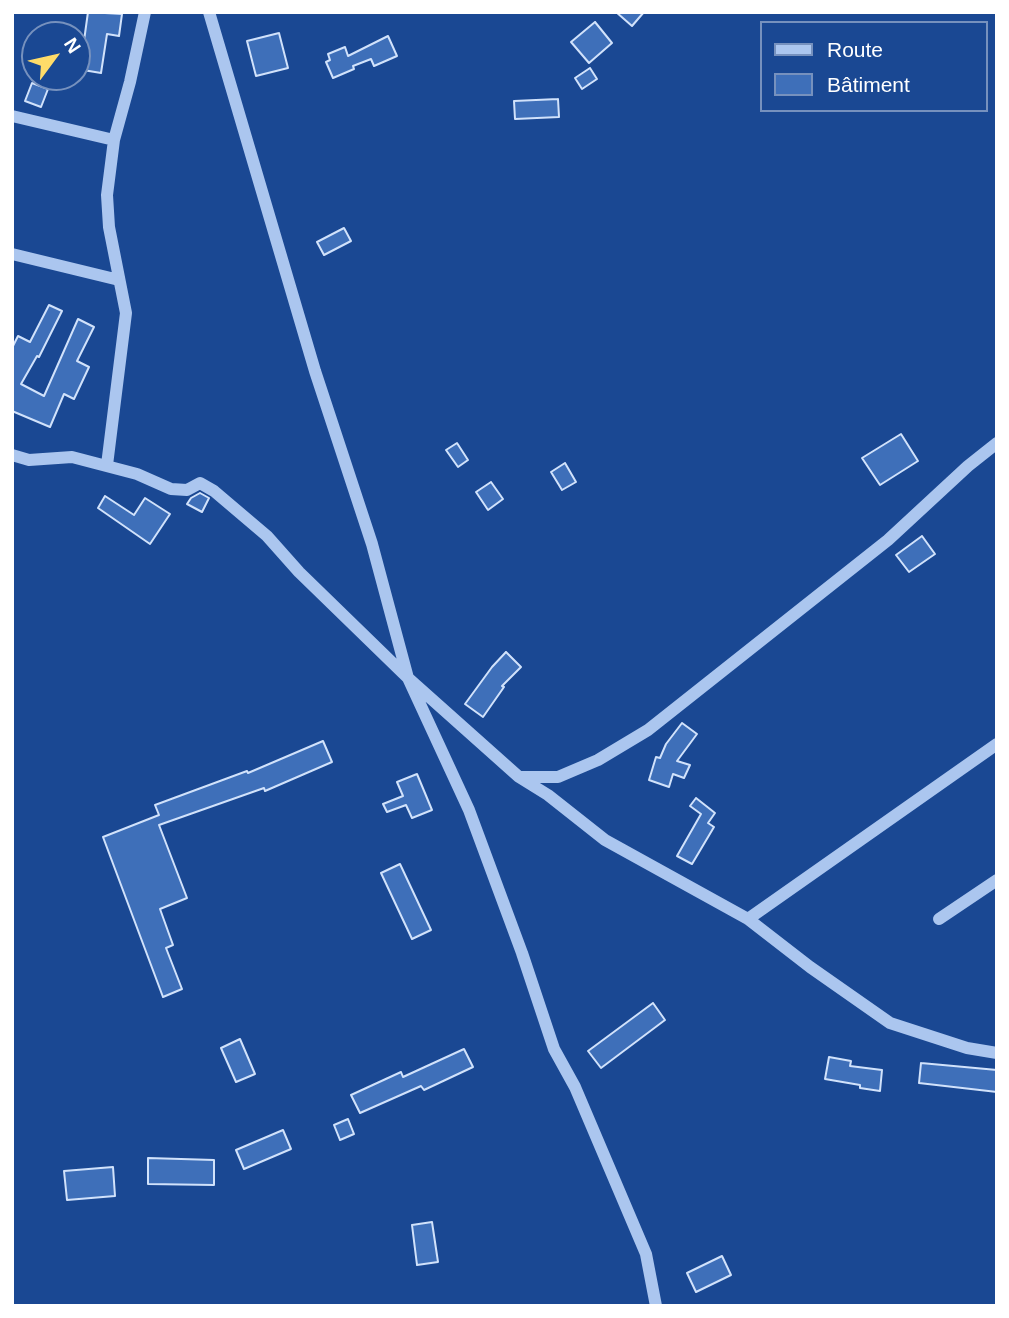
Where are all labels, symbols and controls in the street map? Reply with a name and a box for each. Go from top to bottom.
north arrow [21,21,91,91]
legend [760,21,988,112]
text: N [60,34,85,57]
text: Route [827,38,883,61]
text: Bâtiment [827,73,910,96]

